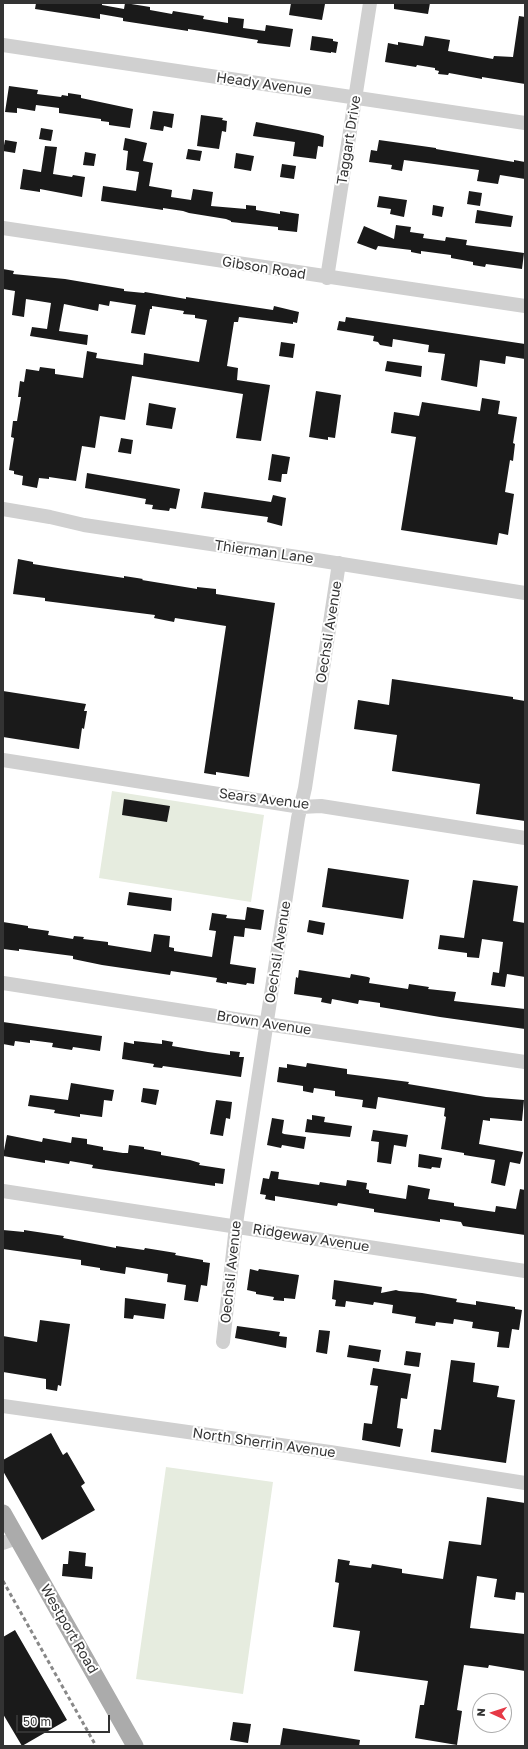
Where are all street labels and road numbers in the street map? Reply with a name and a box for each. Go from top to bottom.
street label: Heady Avenue [215,69,313,99]
street label: Taggart Drive [334,94,364,186]
street label: Gibson Road [221,253,307,283]
street label: Thierman Lane [213,537,315,567]
street label: Oechsli Avenue [313,580,345,684]
street label: Sears Avenue [218,785,310,813]
street label: Oechsli Avenue [262,900,294,1004]
street label: Brown Avenue [215,1007,313,1039]
street label: Oechsli Avenue [217,1220,245,1324]
street label: Ridgeway Avenue [251,1220,371,1256]
street label: North Sherrin Avenue [191,1425,337,1461]
street label: Westport Road [37,1581,101,1677]

